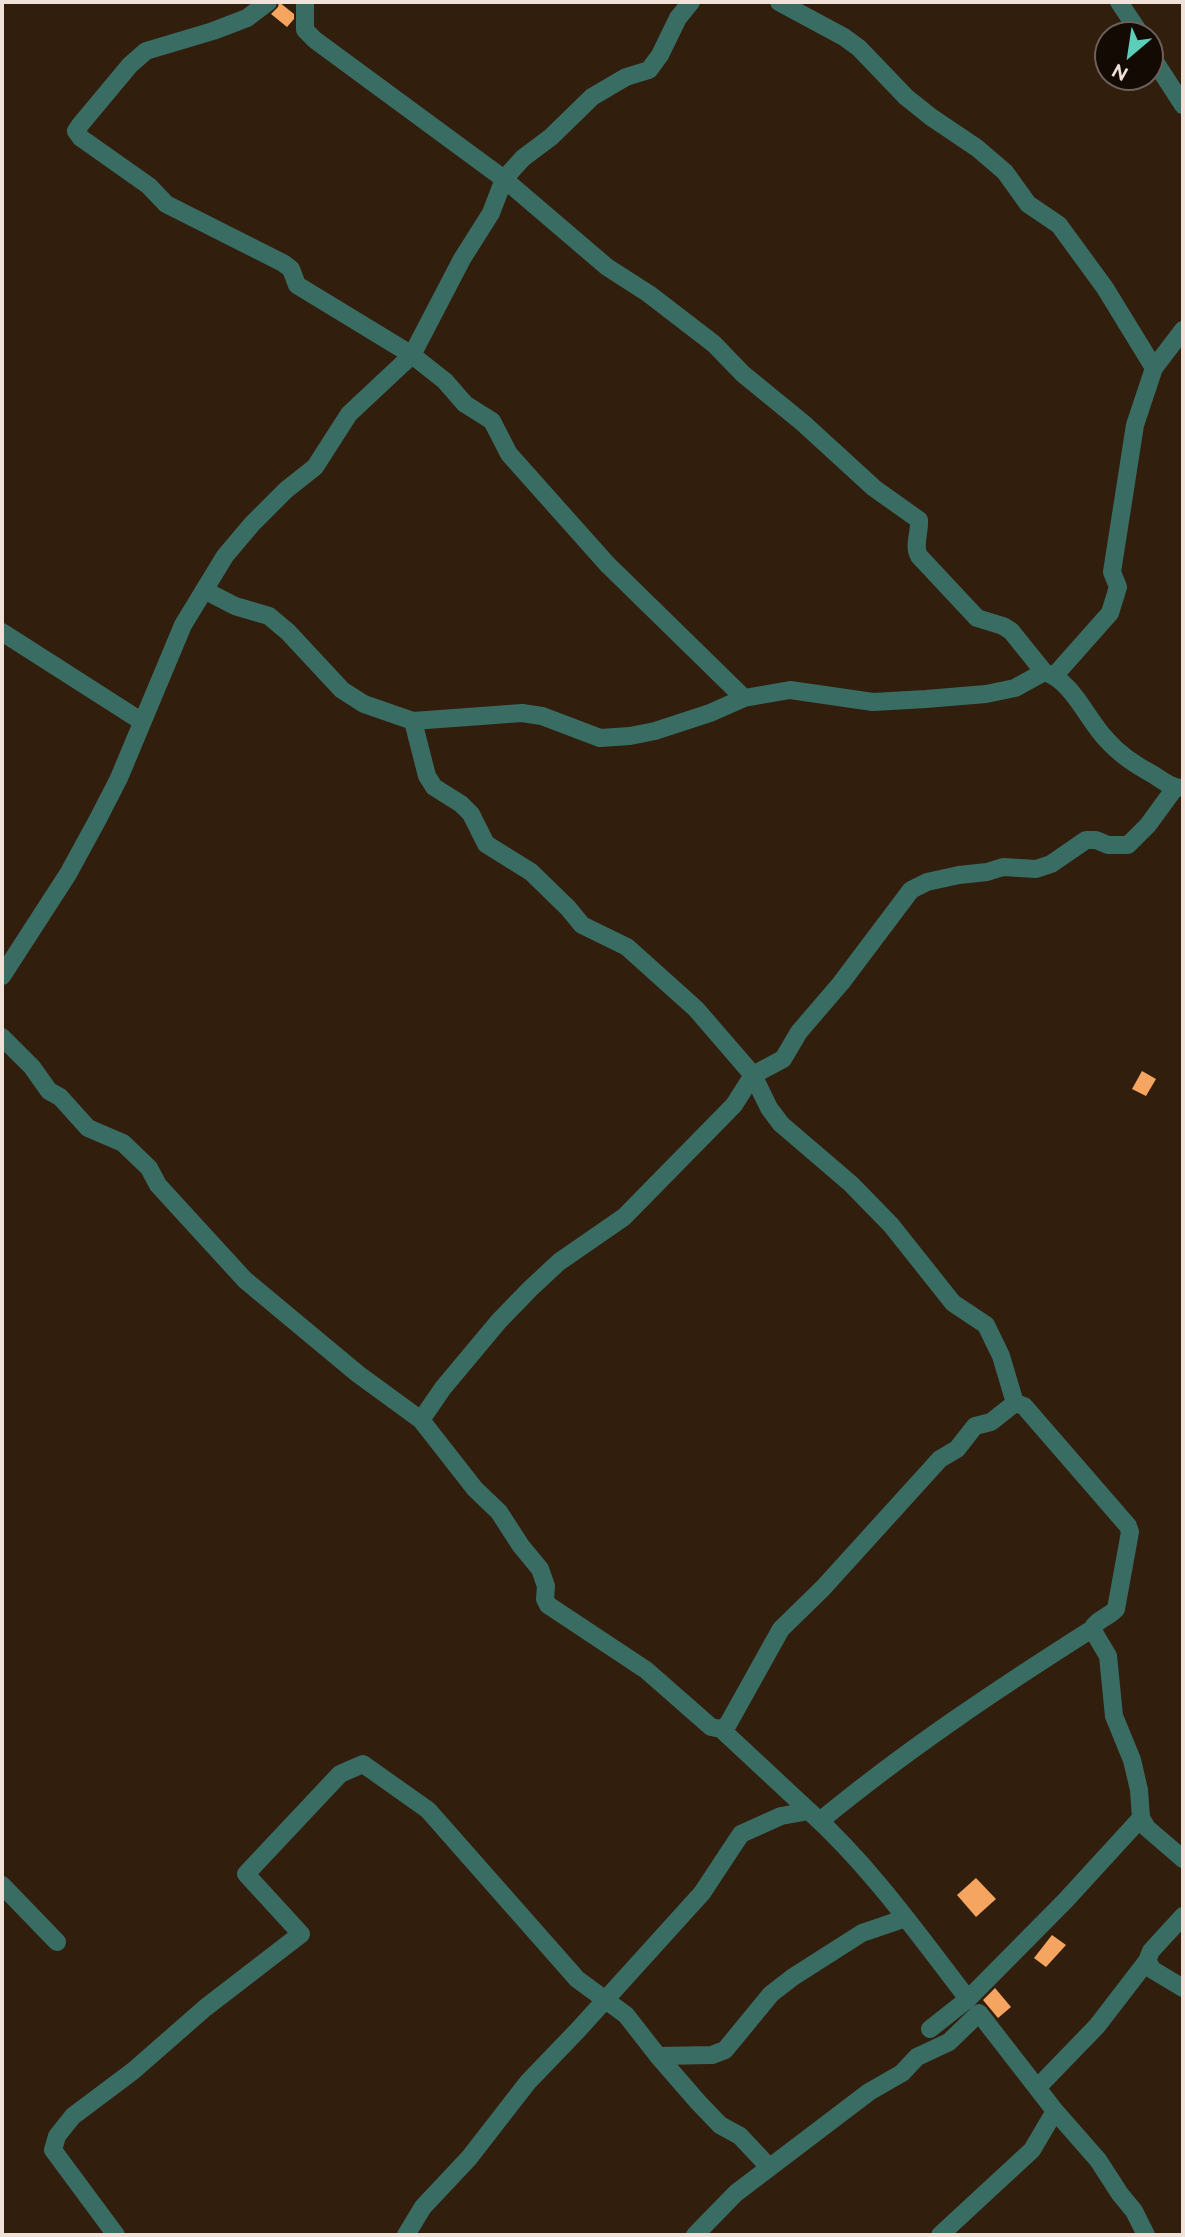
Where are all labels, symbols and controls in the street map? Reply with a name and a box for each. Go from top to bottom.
north arrow [1094,21,1164,91]
text: N [1108,59,1131,86]

